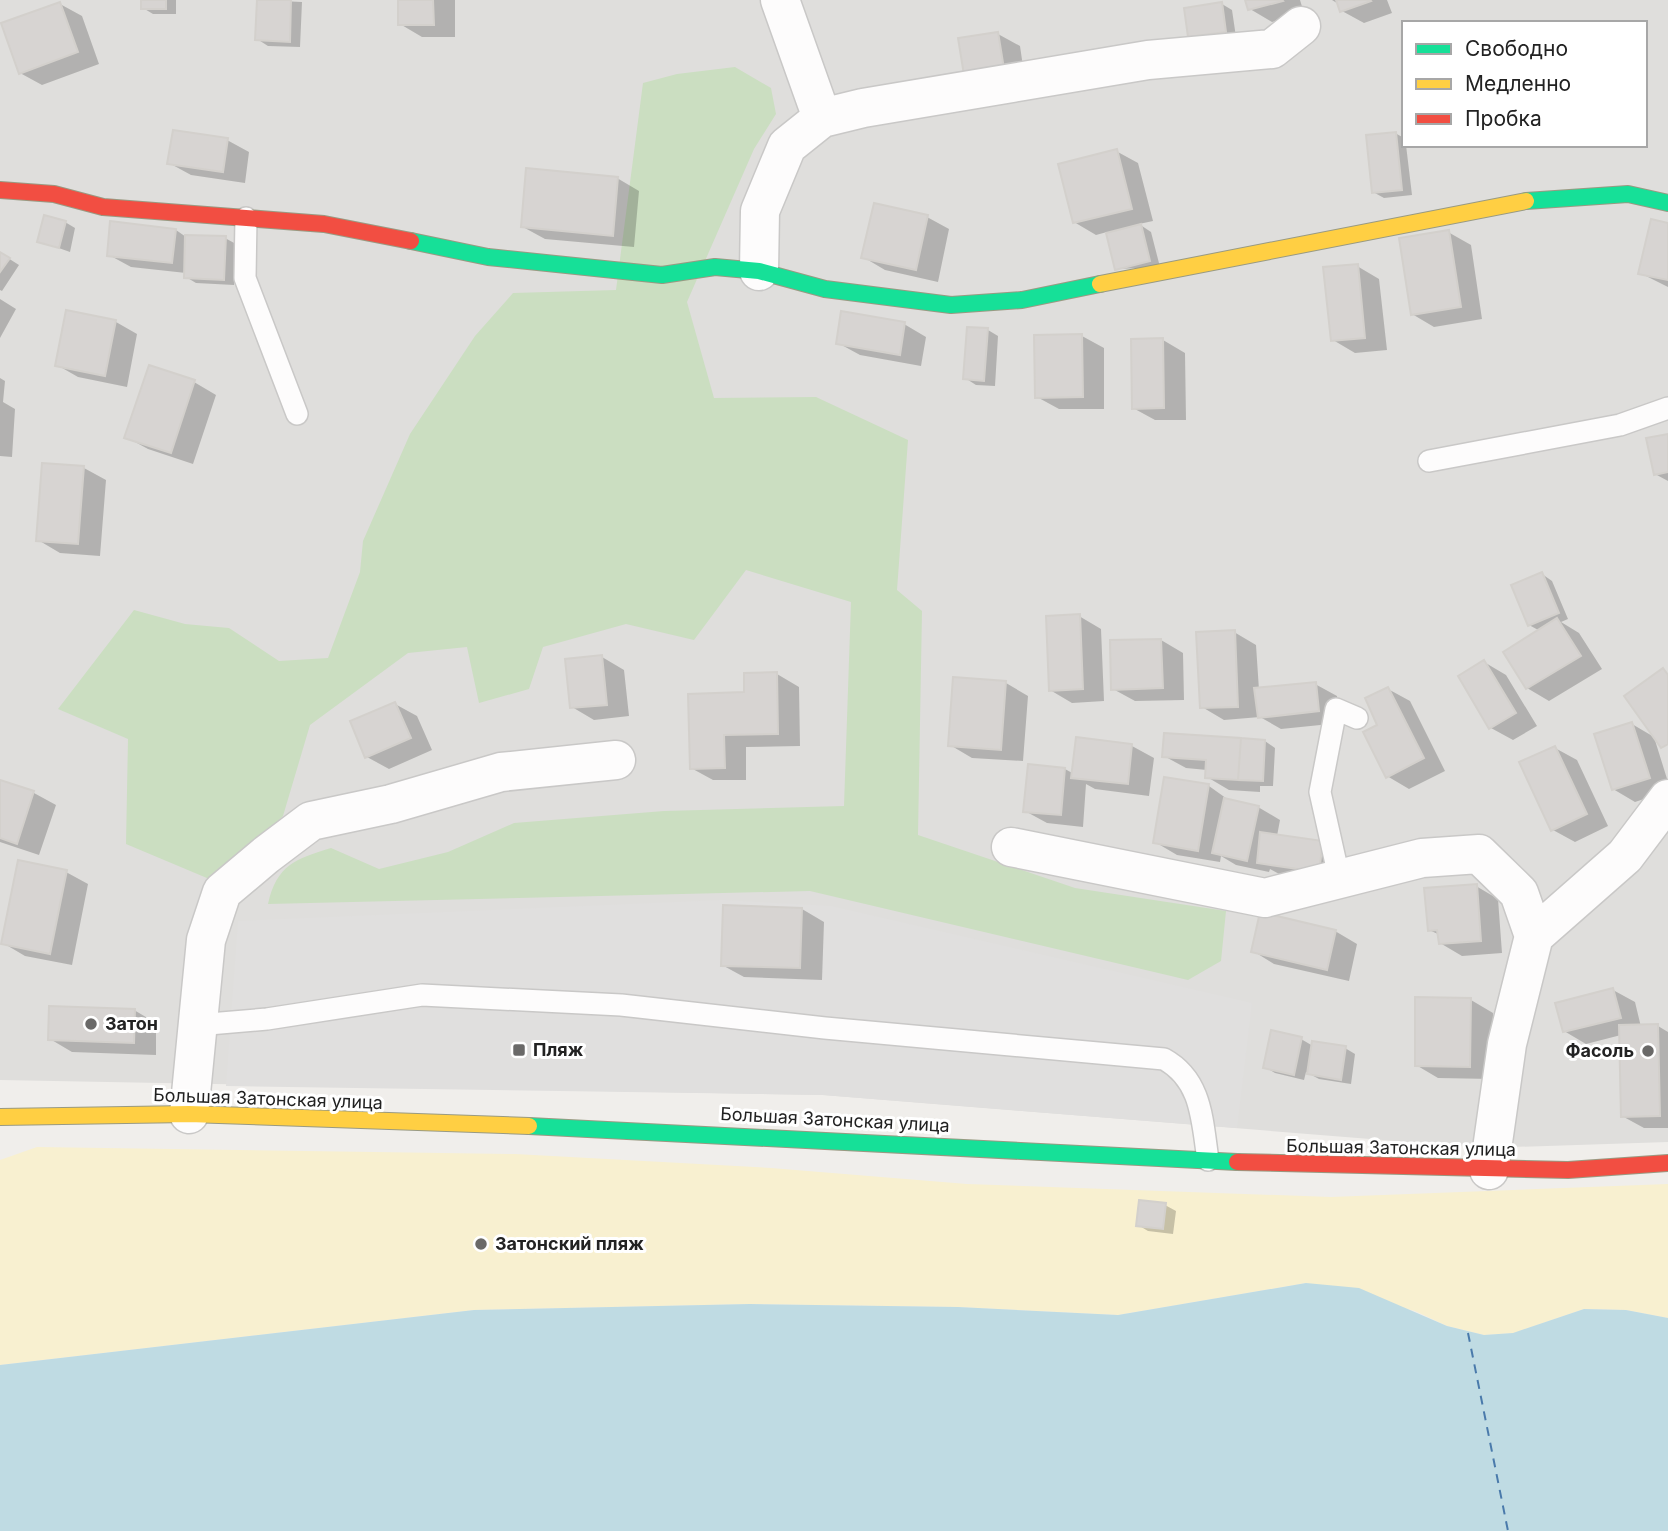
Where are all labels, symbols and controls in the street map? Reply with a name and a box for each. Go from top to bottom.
legend [1402,21,1647,147]
text: Свободно [1465,36,1568,61]
text: Медленно [1465,71,1571,96]
text: Пробка [1465,106,1542,131]
place label: Затон [105,1013,158,1034]
marker: Затон [83,1016,99,1032]
place label: Пляж [533,1039,584,1060]
place label: Фасоль [1565,1040,1634,1061]
marker: Пляж [511,1042,527,1058]
marker: Фасоль [1640,1043,1656,1059]
street label: Большая Затонская улица [153,1084,383,1113]
street label: Большая Затонская улица [720,1103,950,1136]
street label: Большая Затонская улица [1286,1135,1516,1160]
place label: Затонский пляж [495,1233,644,1254]
marker: Затонский пляж [473,1236,489,1252]

